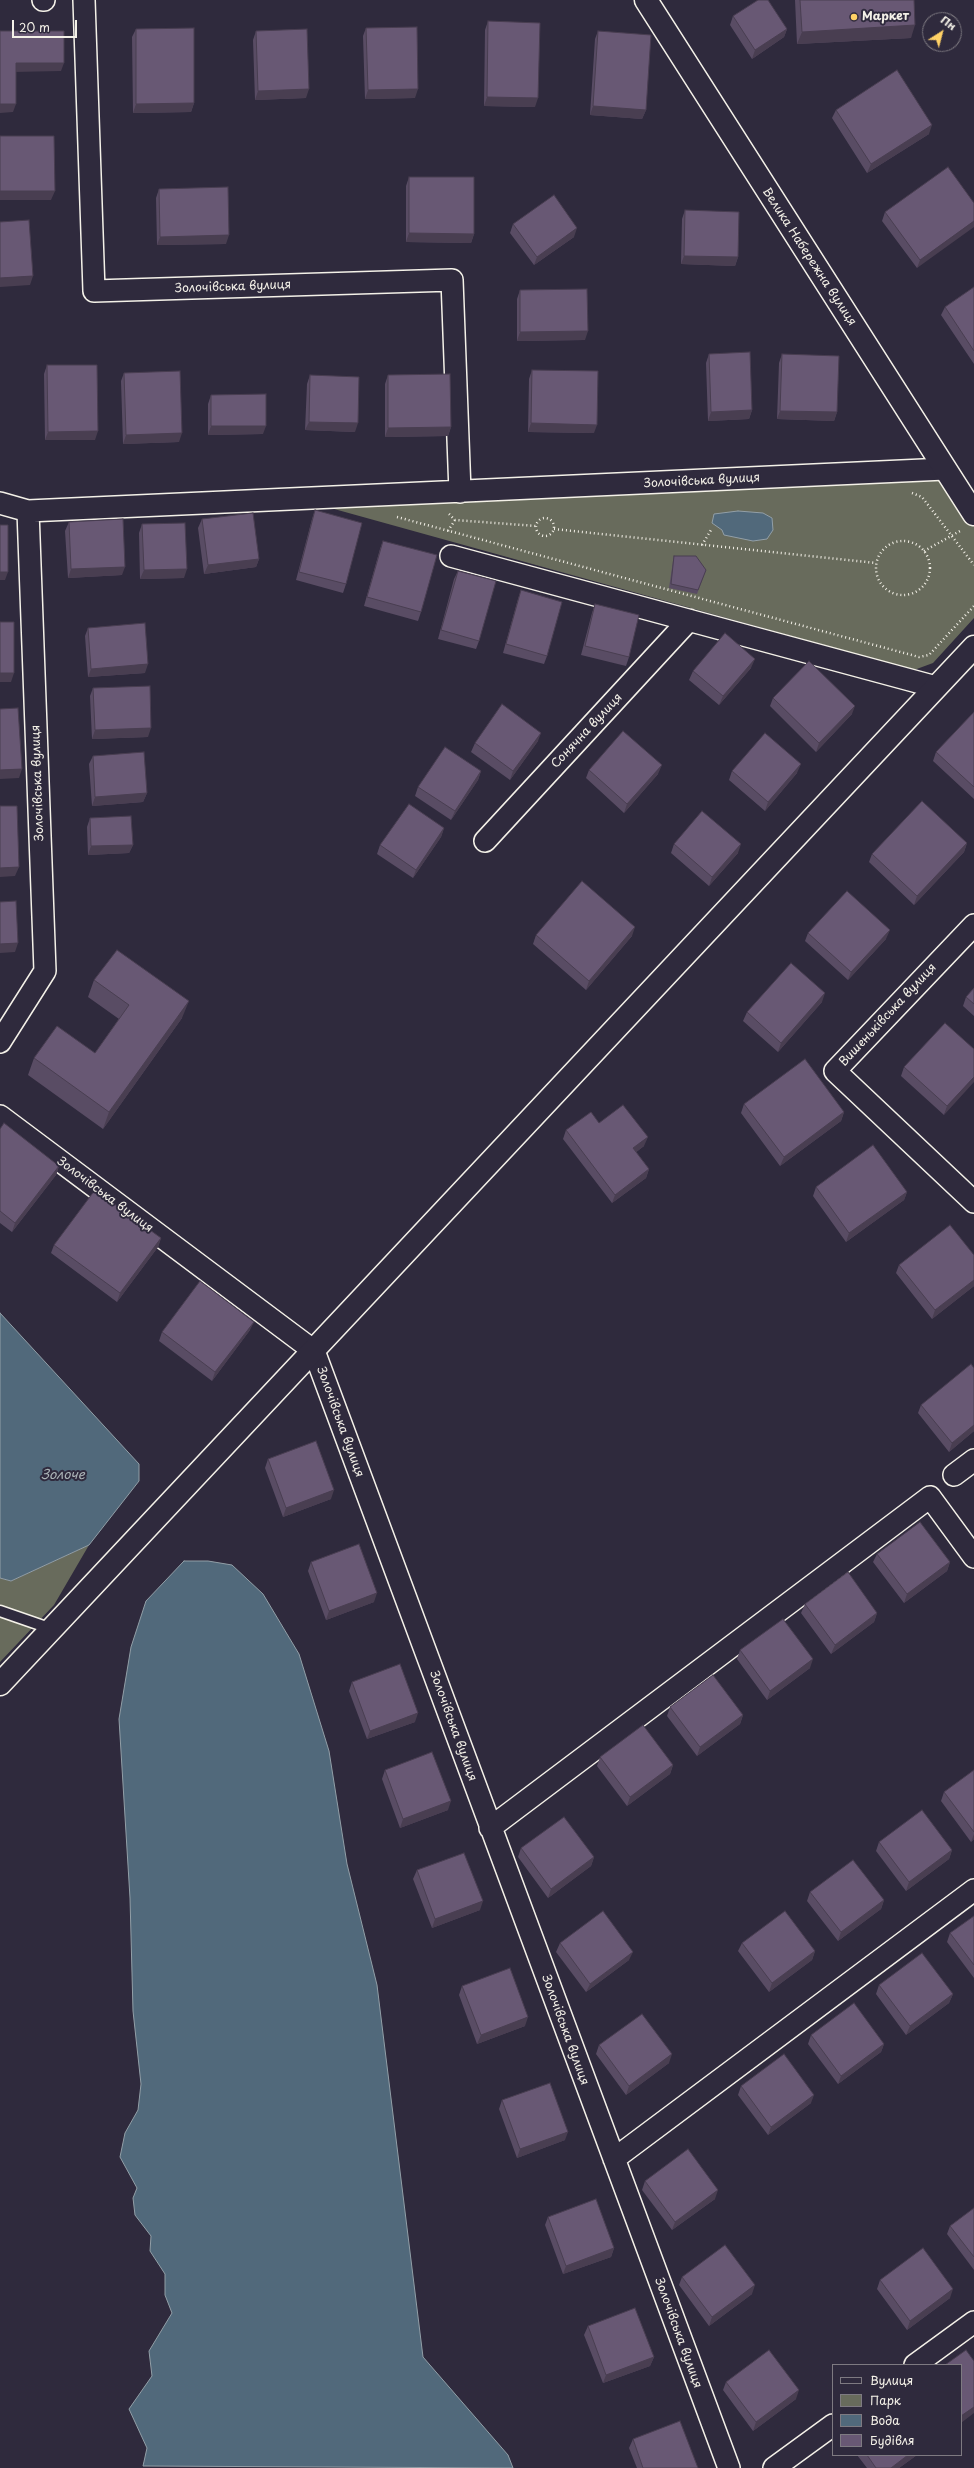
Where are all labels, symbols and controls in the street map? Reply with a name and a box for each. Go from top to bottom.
place label: Маркет [862,10,909,24]
text: Пн [937,11,960,34]
scale bar [14,12,79,38]
marker: Маркет [849,12,859,22]
north arrow [922,12,962,52]
text: 20 m [19,18,50,36]
street label: Велика Набережна вулиця [759,185,859,329]
street label: Золочівська вулиця [175,278,291,296]
street label: Золочівська вулиця [644,471,760,491]
street label: Сонячна вулиця [549,691,625,771]
street label: Золочівська вулиця [29,725,47,841]
street label: Вишеньківська вулиця [837,961,939,1069]
street label: Золочівська вулиця [54,1154,156,1236]
street label: Золочівська вулиця [313,1365,367,1479]
water label: Золоче [41,1467,85,1483]
street label: Золочівська вулиця [426,1669,480,1783]
street label: Золочівська вулиця [538,1973,592,2087]
street label: Золочівська вулиця [651,2276,705,2390]
legend [832,2364,962,2456]
text: Вулиця [870,2371,913,2389]
text: Парк [870,2391,901,2409]
text: Вода [870,2411,900,2429]
text: Будівля [870,2431,915,2449]

